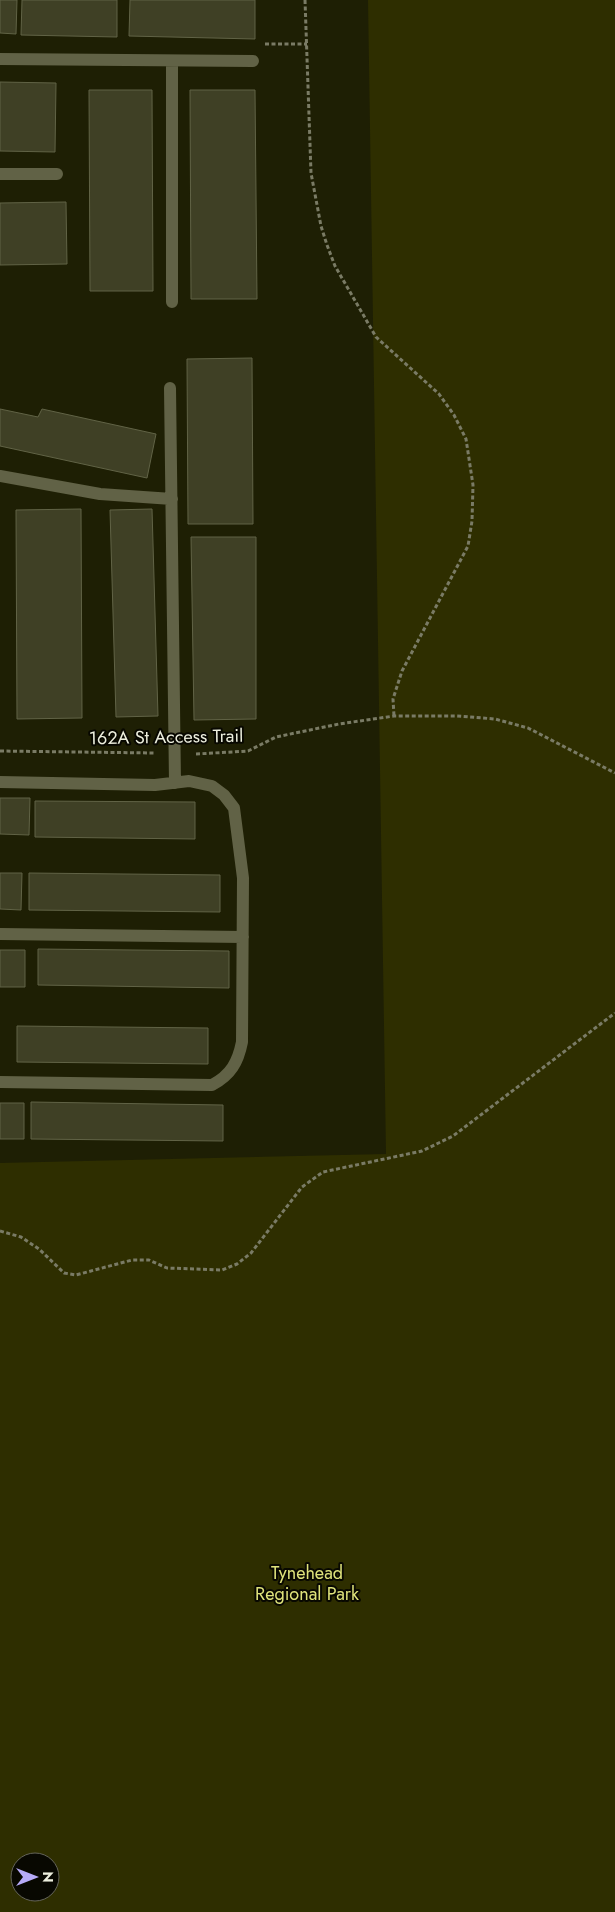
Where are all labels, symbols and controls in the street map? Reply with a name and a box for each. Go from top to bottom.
street label: 162A St Access Trail [89,723,243,751]
park label: Tynehead Regional Park [255,1560,359,1607]
north arrow [10,1852,60,1902]
text: N [38,1871,58,1883]

